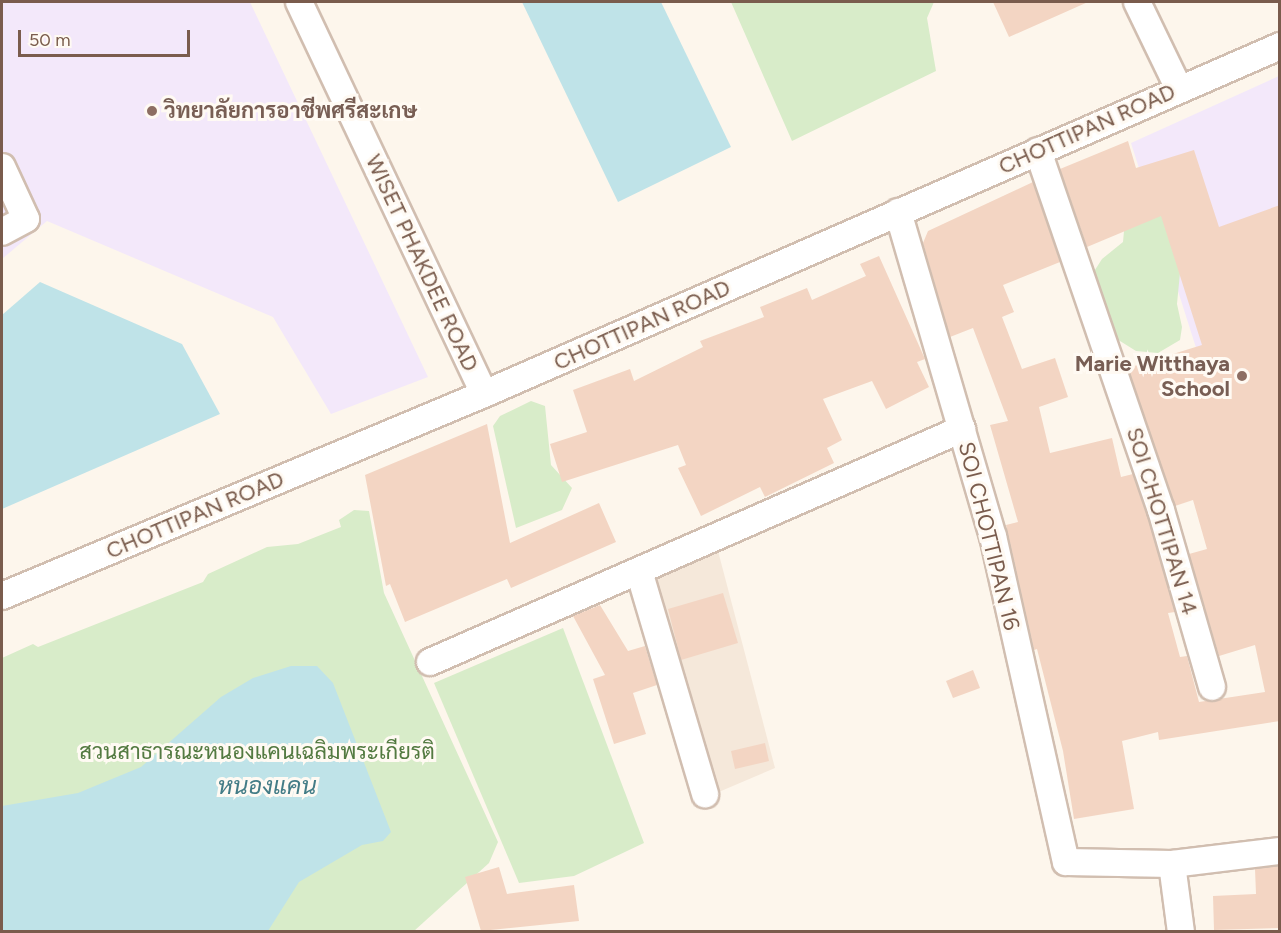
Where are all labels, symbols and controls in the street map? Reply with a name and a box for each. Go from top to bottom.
scale bar [21,18,194,56]
text: 50 m [29,29,71,51]
street label: CHOTTIPAN ROAD [995,78,1179,180]
place label: วิทยาลัยการอาชีพศรีสะเกษ [164,98,417,124]
marker: วิทยาลัยการอาชีพศรีสะเกษ [145,104,159,118]
street label: WISET PHAKDEE ROAD [360,150,484,376]
street label: CHOTTIPAN ROAD [550,274,734,376]
place label: Marie Witthaya School [1075,350,1230,402]
marker: Marie Witthaya School [1235,369,1249,383]
street label: SOI CHOTTIPAN 14 [1121,424,1203,618]
street label: SOI CHOTTIPAN 16 [953,439,1025,633]
street label: CHOTTIPAN ROAD [102,466,288,564]
park label: สวนสาธารณะหนองแคนเฉลิมพระเกียรติ [79,739,435,765]
water label: หนองแคน [217,772,317,800]

